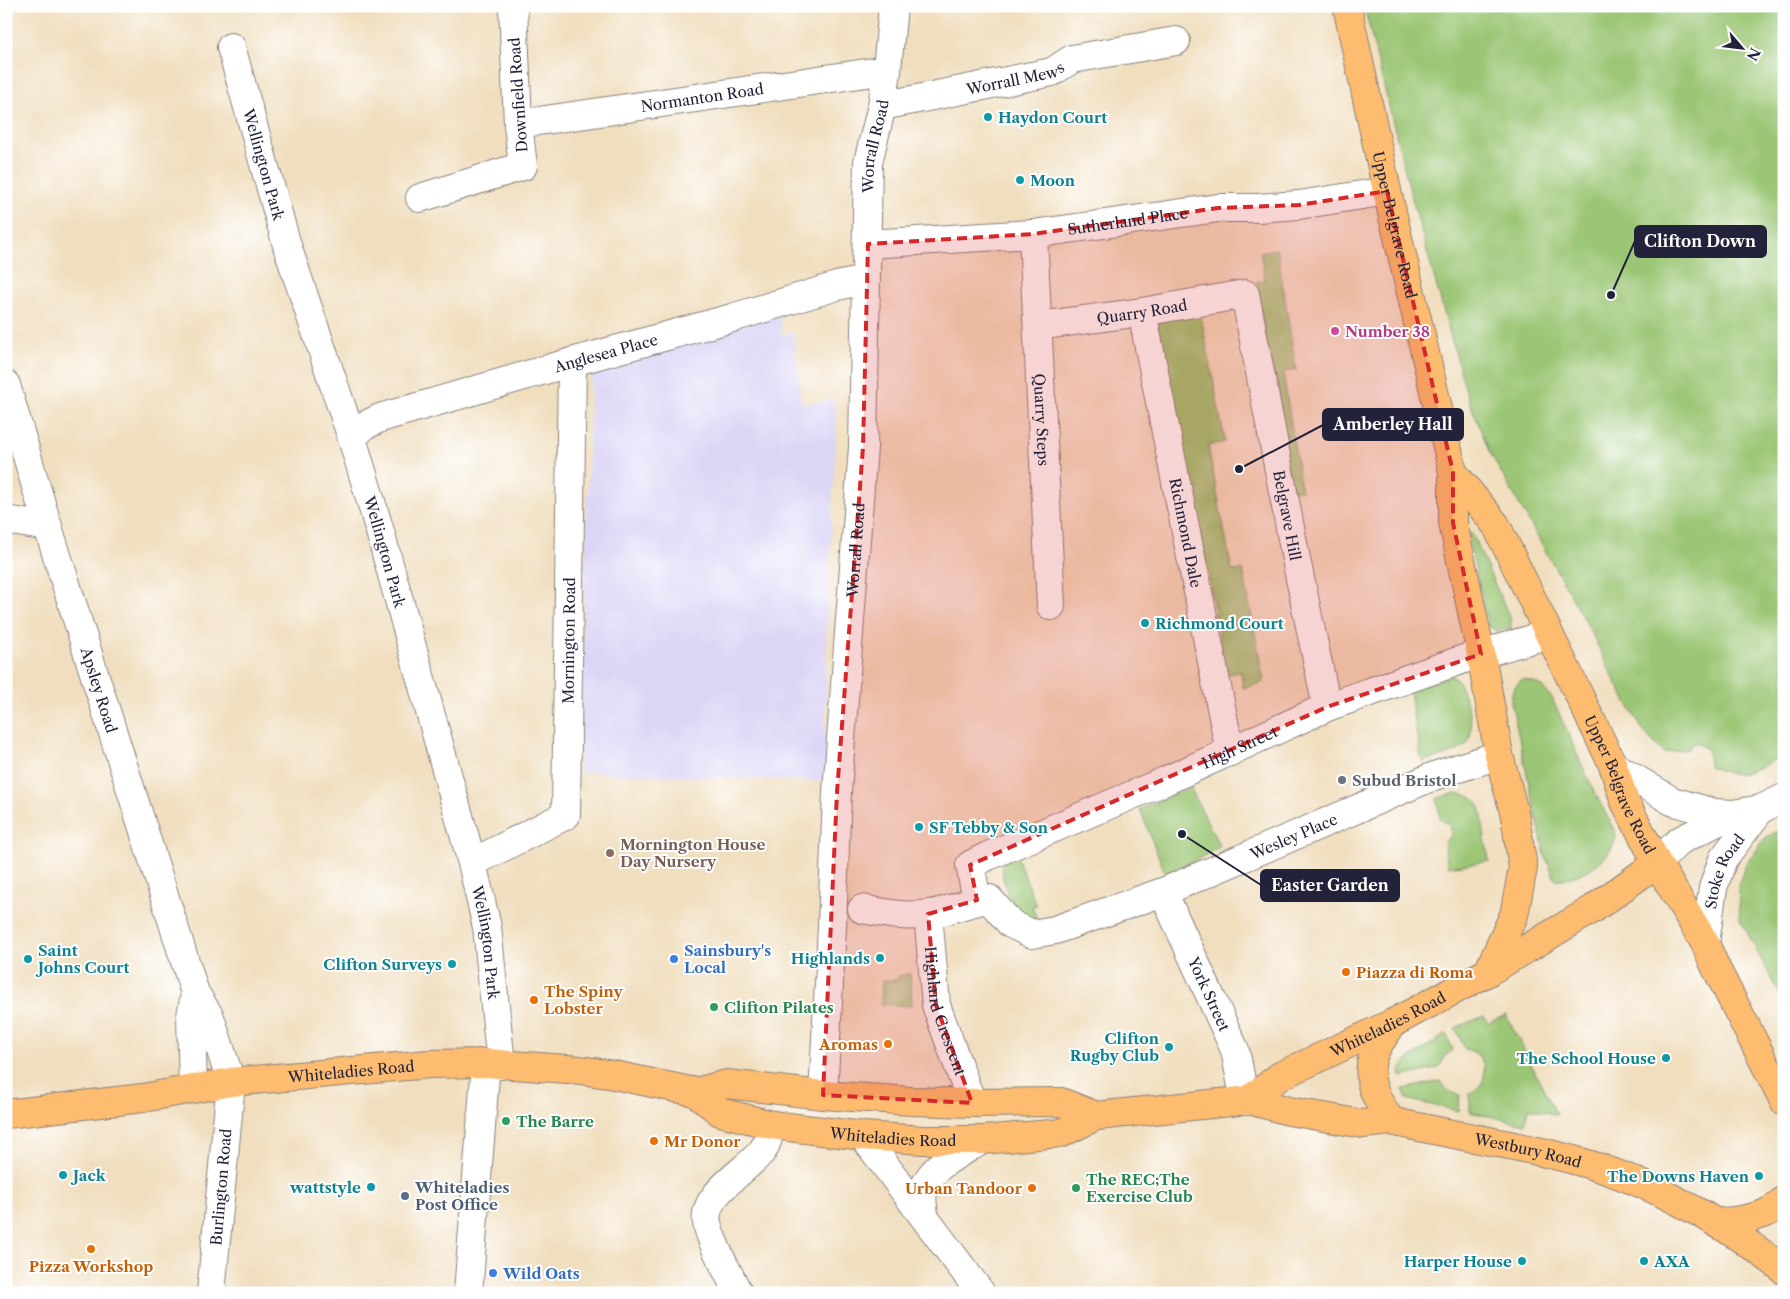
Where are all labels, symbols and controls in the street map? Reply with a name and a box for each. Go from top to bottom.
north arrow [1718,22,1768,72]
street label: Downfield Road [505,37,531,153]
text: N [1743,45,1764,64]
street label: Worrall Mews [964,57,1068,99]
street label: Normanton Road [639,79,765,115]
street label: Worrall Road [858,98,892,194]
street label: Wellington Park [239,106,289,224]
place label: Haydon Court [998,108,1107,127]
marker: Haydon Court [982,111,994,123]
street label: Upper Belgrave Road [1369,149,1421,300]
place label: Moon [1030,171,1076,190]
marker: Moon [1014,174,1026,186]
street label: Sutherland Place [1066,203,1189,239]
callout: Clifton Down [1635,226,1766,257]
text: Clifton Down [1644,231,1756,251]
street label: Quarry Road [1096,295,1189,327]
place label: Number 38 [1345,322,1430,341]
marker: Number 38 [1329,325,1341,337]
street label: Anglesea Place [551,329,660,376]
street label: Quarry Steps [1030,373,1054,467]
callout: Amberley Hall [1323,409,1463,440]
text: Amberley Hall [1332,414,1453,434]
street label: Belgrave Hill [1270,469,1306,563]
street label: Richmond Dale [1166,476,1206,589]
street label: Wellington Park [360,493,410,611]
street label: Worrall Road [842,502,868,599]
street label: Mornington Road [558,577,579,704]
place label: Richmond Court [1155,614,1284,633]
marker: Richmond Court [1139,617,1151,629]
street label: Apsley Road [77,644,122,735]
street label: Upper Belgrave Road [1581,712,1660,857]
street label: High Street [1199,721,1281,772]
place label: Subud Bristol [1352,771,1457,790]
marker: Subud Bristol [1336,774,1348,786]
street label: Wesley Place [1246,809,1340,864]
place label: SF Tebby & Son [929,818,1049,837]
marker: SF Tebby & Son [913,821,925,833]
street label: Stoke Road [1701,830,1748,910]
place label: Mornington House Day Nursery [620,835,765,871]
marker: Mornington House Day Nursery [604,847,616,859]
callout: Easter Garden [1261,870,1399,901]
text: Easter Garden [1271,875,1389,895]
street label: Wellington Park [468,883,504,1002]
place label: Saint Johns Court [35,941,129,977]
place label: Sainsbury's Local [684,941,771,977]
street label: Highland Crescent [921,945,971,1079]
place label: Highlands [791,949,870,968]
marker: Highlands [874,952,886,964]
marker: Saint Johns Court [22,953,34,965]
marker: Sainsbury's Local [668,953,680,965]
street label: York Street [1184,953,1235,1035]
place label: Clifton Surveys [323,955,442,974]
marker: Clifton Surveys [446,958,458,970]
place label: Piazza di Roma [1356,963,1474,982]
marker: Piazza di Roma [1340,966,1352,978]
place label: The Spiny Lobster [544,982,623,1018]
street label: Whiteladies Road [1326,987,1449,1061]
marker: The Spiny Lobster [528,994,540,1006]
place label: Clifton Pilates [724,998,834,1017]
marker: Clifton Pilates [708,1001,720,1013]
place label: Clifton Rugby Club [1070,1029,1160,1065]
place label: Aromas [818,1035,878,1054]
marker: Aromas [882,1038,894,1050]
marker: Clifton Rugby Club [1163,1041,1175,1053]
place label: The School House [1516,1049,1656,1068]
marker: The School House [1660,1052,1672,1064]
street label: Whiteladies Road [286,1056,415,1086]
place label: The Barre [516,1112,594,1131]
marker: The Barre [500,1115,512,1127]
street label: Whiteladies Road [828,1122,956,1150]
street label: Burlington Road [206,1128,236,1246]
street label: Westbury Road [1472,1129,1584,1171]
place label: Mr Donor [664,1132,741,1151]
marker: Mr Donor [648,1135,660,1147]
place label: Jack [70,1166,107,1185]
place label: The Downs Haven [1607,1167,1750,1186]
marker: Jack [57,1169,69,1181]
place label: The REC;The Exercise Club [1086,1170,1193,1206]
marker: The Downs Haven [1753,1170,1765,1182]
place label: wattstyle [289,1178,361,1197]
place label: Whiteladies Post Office [414,1178,509,1214]
place label: Urban Tandoor [905,1179,1023,1198]
marker: wattstyle [365,1181,377,1193]
marker: Urban Tandoor [1026,1182,1038,1194]
marker: The REC;The Exercise Club [1070,1182,1082,1194]
marker: Whiteladies Post Office [399,1190,411,1202]
marker: Pizza Workshop [85,1243,97,1255]
place label: Harper House [1404,1252,1512,1271]
place label: AXA [1653,1252,1690,1271]
marker: Harper House [1516,1255,1528,1267]
marker: AXA [1638,1255,1650,1267]
place label: Pizza Workshop [29,1257,153,1276]
place label: Wild Oats [502,1264,580,1283]
marker: Wild Oats [487,1267,499,1279]

